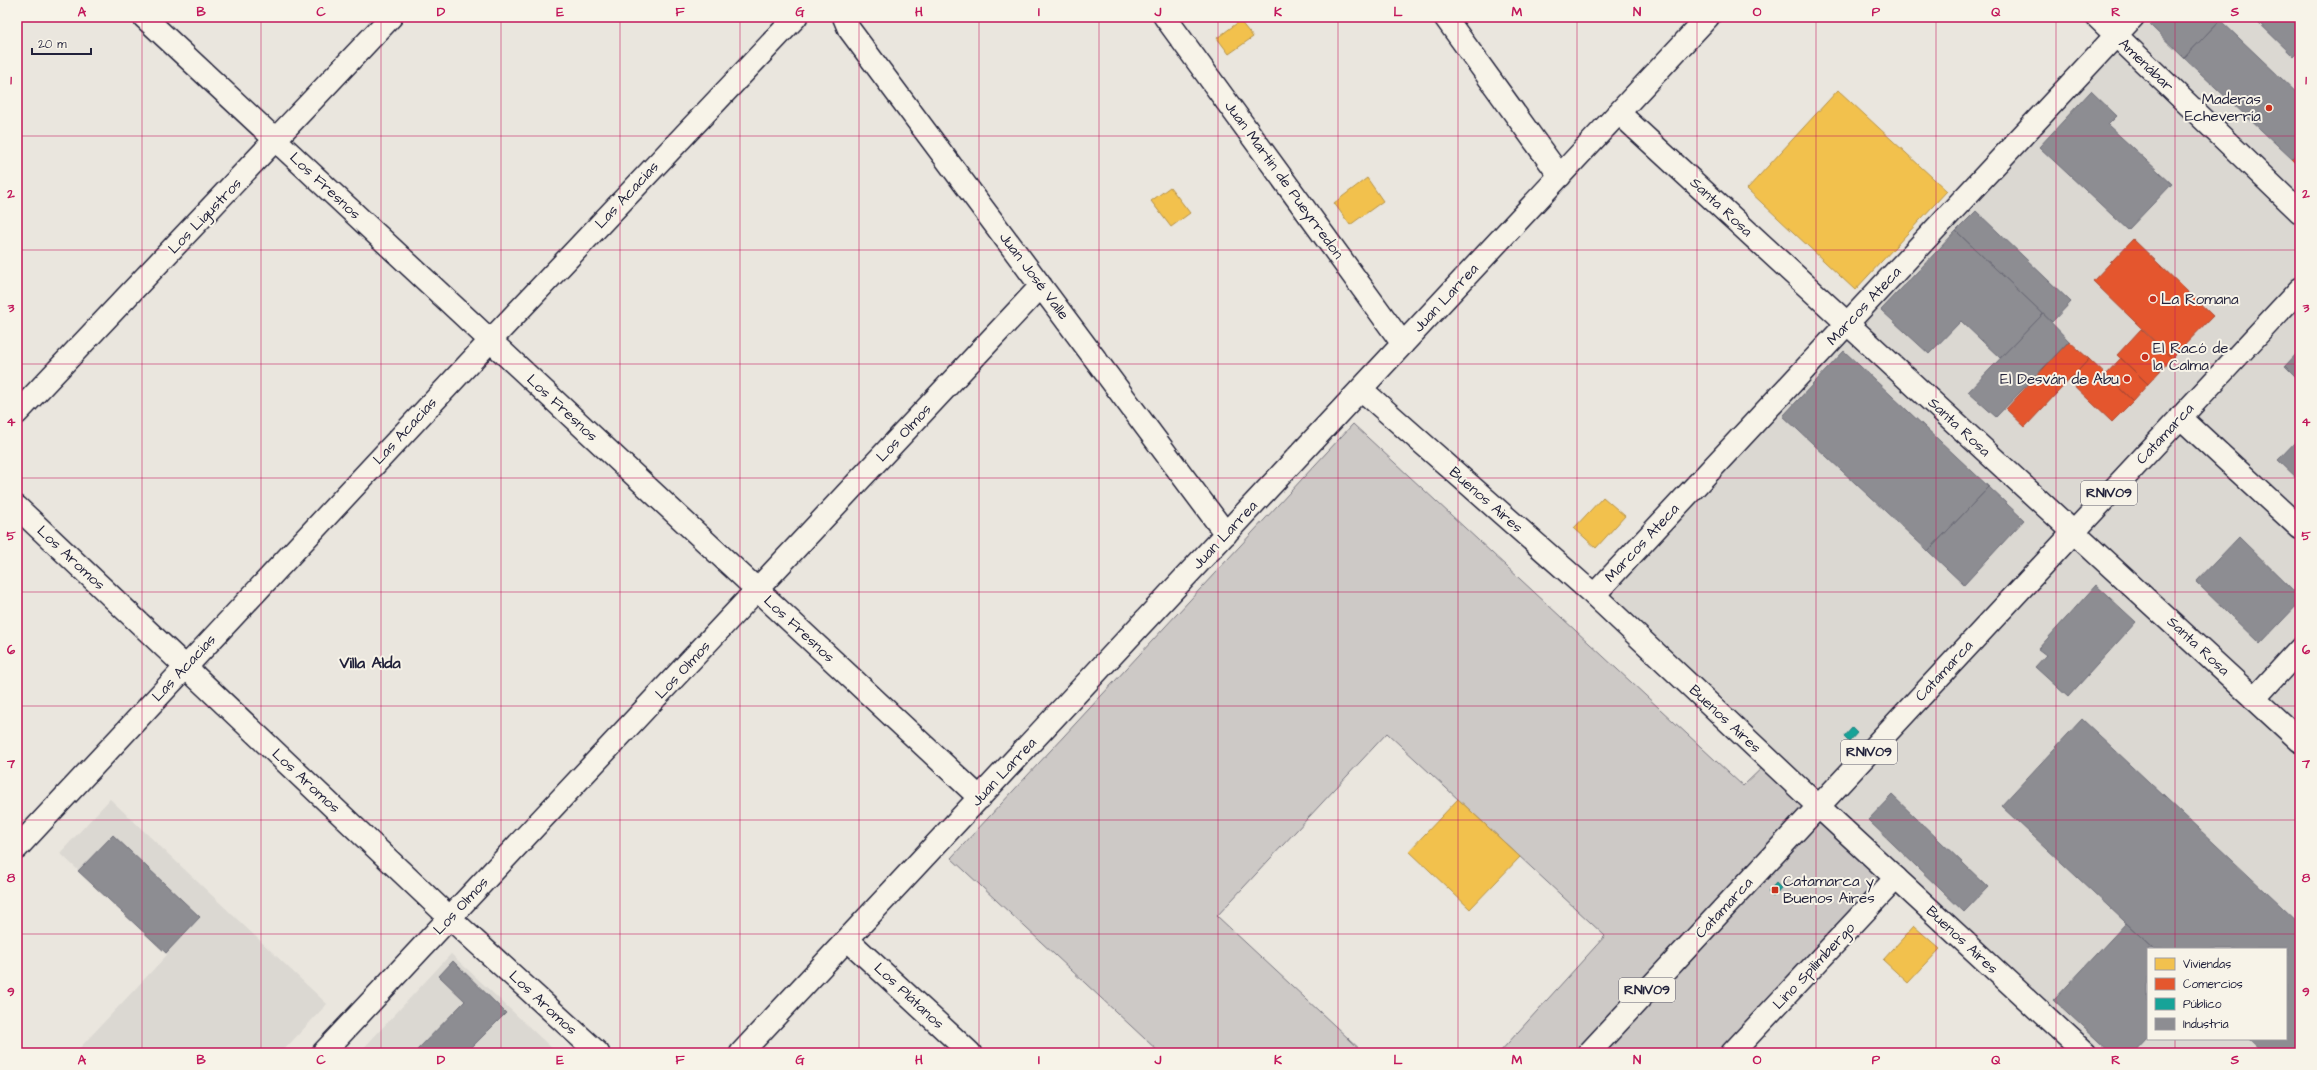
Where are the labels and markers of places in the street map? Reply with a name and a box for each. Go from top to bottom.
place label: Maderas Echeverría [2185,89,2261,127]
marker: Maderas Echeverría [2264,103,2274,113]
place label: La Romana [2161,289,2239,310]
marker: La Romana [2148,294,2158,304]
place label: El Racó de la Calma [2153,338,2228,376]
marker: El Racó de la Calma [2140,352,2150,362]
place label: El Desván de Abu [2000,369,2119,390]
marker: El Desván de Abu [2122,374,2132,384]
place label: Catamarca y Buenos Aires [1783,871,1875,909]
marker: Catamarca y Buenos Aires [1770,885,1780,895]

